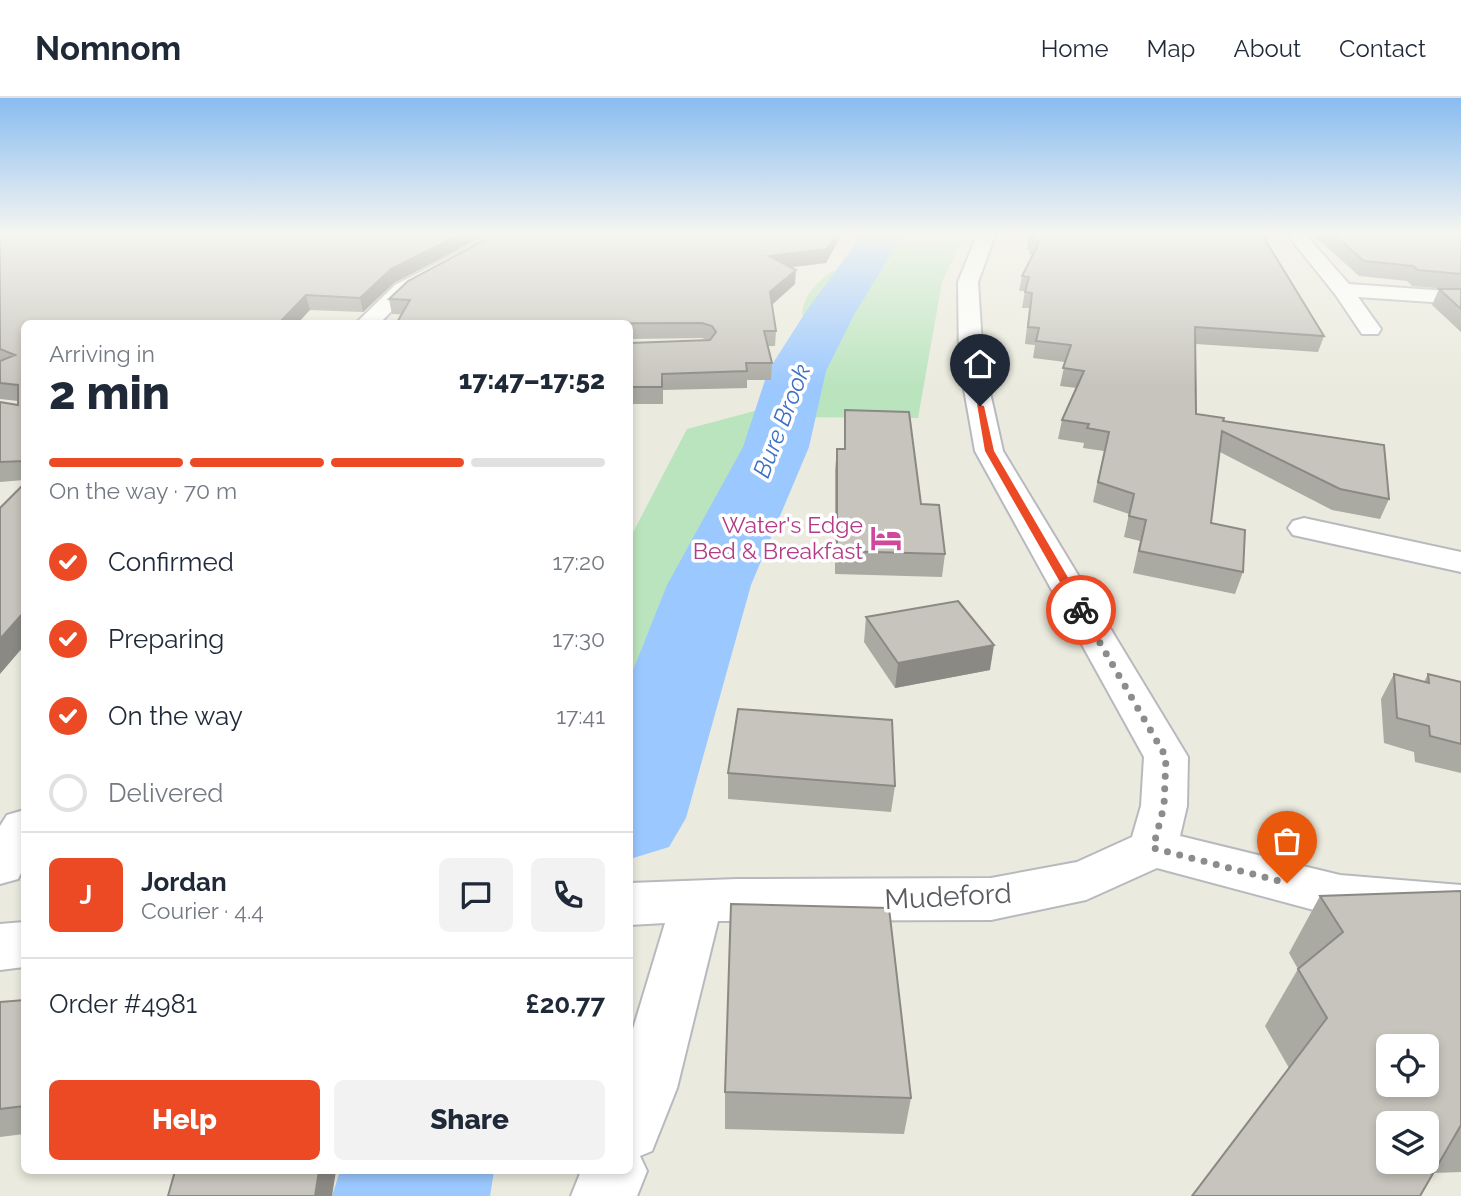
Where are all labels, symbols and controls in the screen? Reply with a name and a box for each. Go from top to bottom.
text: Nomnom [35,29,181,68]
text: Home [1041,34,1109,63]
text: Map [1147,34,1195,63]
text: About [1233,34,1301,63]
text: Contact [1339,34,1426,63]
pin [950,334,1010,406]
text: Arriving in [49,340,155,367]
icon: home [961,345,999,383]
water label: Bure Brook [747,360,816,482]
text: 17:47–17:52 [459,365,605,395]
text: 2 min [49,366,170,420]
text: On the way · 70 m [49,477,237,504]
place label: Water's Edge Bed & Breakfast [693,511,863,564]
hotel icon: Water's Edge Bed & Breakfast [869,521,903,555]
icon: check [49,543,87,581]
text: Confirmed [108,547,234,577]
text: 17:20 [553,548,605,575]
courier [1046,575,1116,645]
icon: bike [1062,591,1100,629]
icon: check [49,620,87,658]
text: Preparing [108,624,224,654]
text: 17:30 [552,625,605,652]
icon: check [49,697,87,735]
text: On the way [108,701,243,731]
text: 17:41 [556,702,605,729]
text: Delivered [108,778,223,808]
pin [1257,811,1317,883]
icon: bag [1268,822,1306,860]
button: chat [439,858,513,932]
button: phone [531,858,605,932]
text: Jordan [141,867,227,897]
street label: Mudeford [884,877,1012,916]
text: J [80,880,92,910]
text: Courier · 4.4 [141,897,264,924]
text: Order #4981 [49,989,197,1019]
text: £20.77 [526,989,605,1019]
map controls [1376,1034,1439,1174]
button: locate [1376,1034,1439,1097]
button: Help [49,1080,320,1160]
button: Share [334,1080,605,1160]
button: layers [1376,1111,1439,1174]

